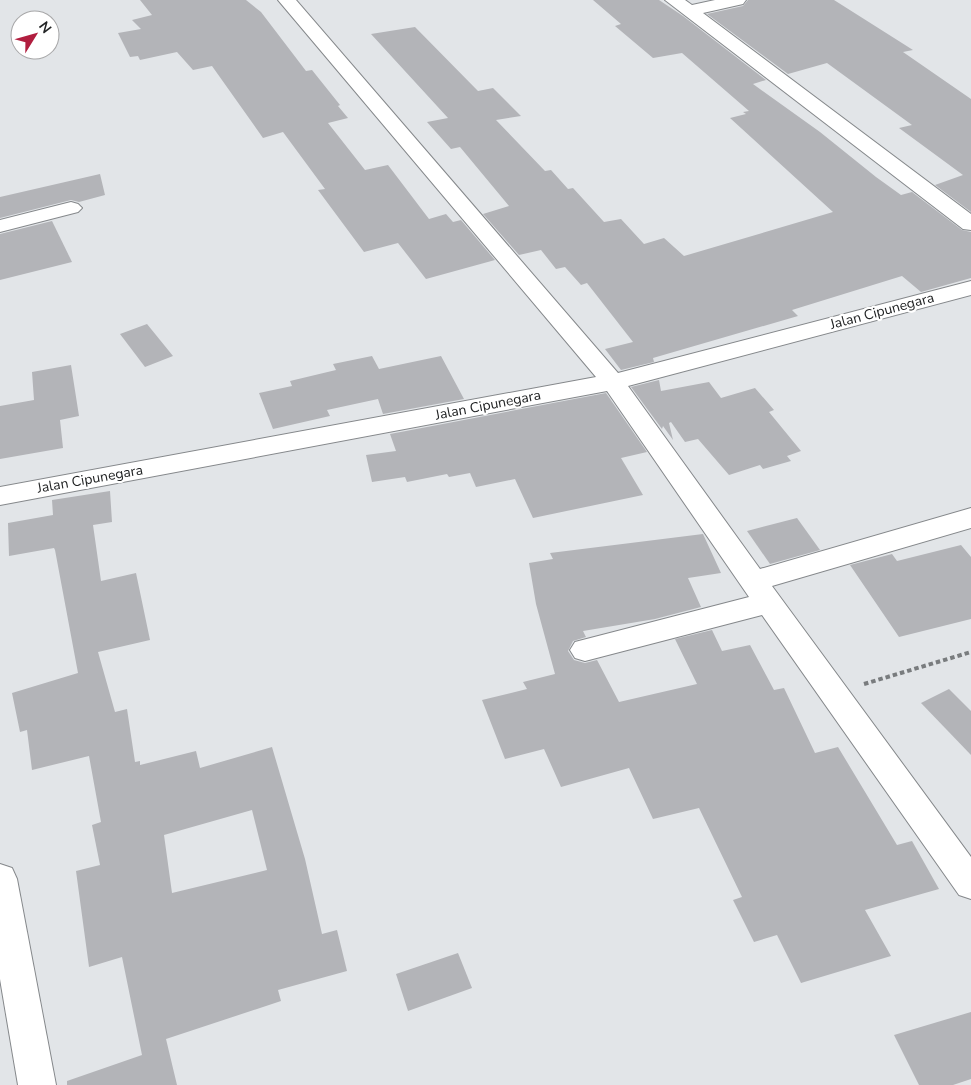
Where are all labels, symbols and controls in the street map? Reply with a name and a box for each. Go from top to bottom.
north arrow [10,10,60,60]
text: N [34,18,56,37]
street label: Jalan Cipunegara [827,288,936,334]
street label: Jalan Cipunegara [433,385,542,425]
street label: Jalan Cipunegara [35,460,144,498]

